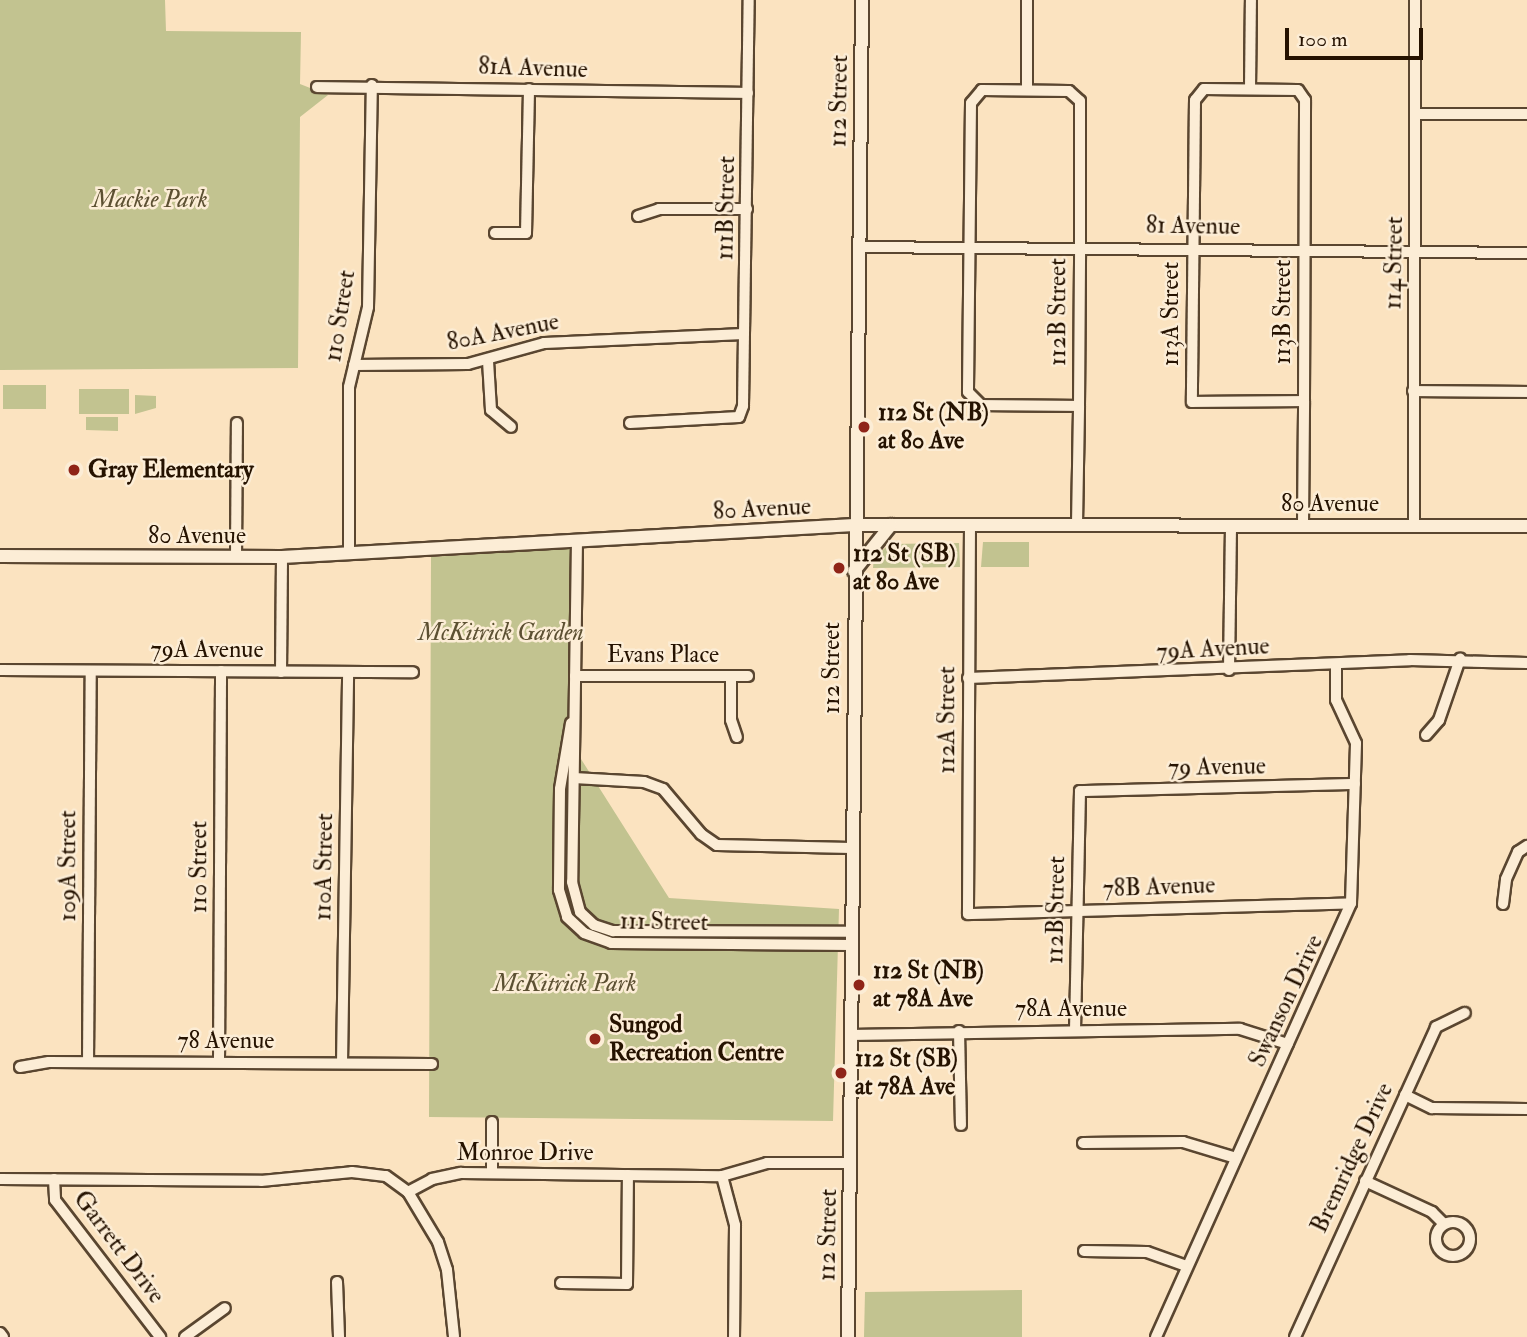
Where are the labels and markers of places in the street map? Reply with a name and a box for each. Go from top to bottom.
place label: 112 St (NB) at 80 Ave [878,399,989,455]
marker: 112 St (NB) at 80 Ave [856,419,872,435]
place label: Gray Elementary [88,456,254,484]
marker: Gray Elementary [66,462,82,478]
place label: 112 St (SB) at 80 Ave [853,540,956,596]
marker: 112 St (SB) at 80 Ave [831,560,847,576]
place label: 112 St (NB) at 78A Ave [873,957,984,1013]
marker: 112 St (NB) at 78A Ave [851,977,867,993]
place label: Sungod Recreation Centre [609,1011,784,1067]
marker: Sungod Recreation Centre [587,1031,603,1047]
place label: 112 St (SB) at 78A Ave [855,1045,958,1101]
marker: 112 St (SB) at 78A Ave [833,1065,849,1081]

